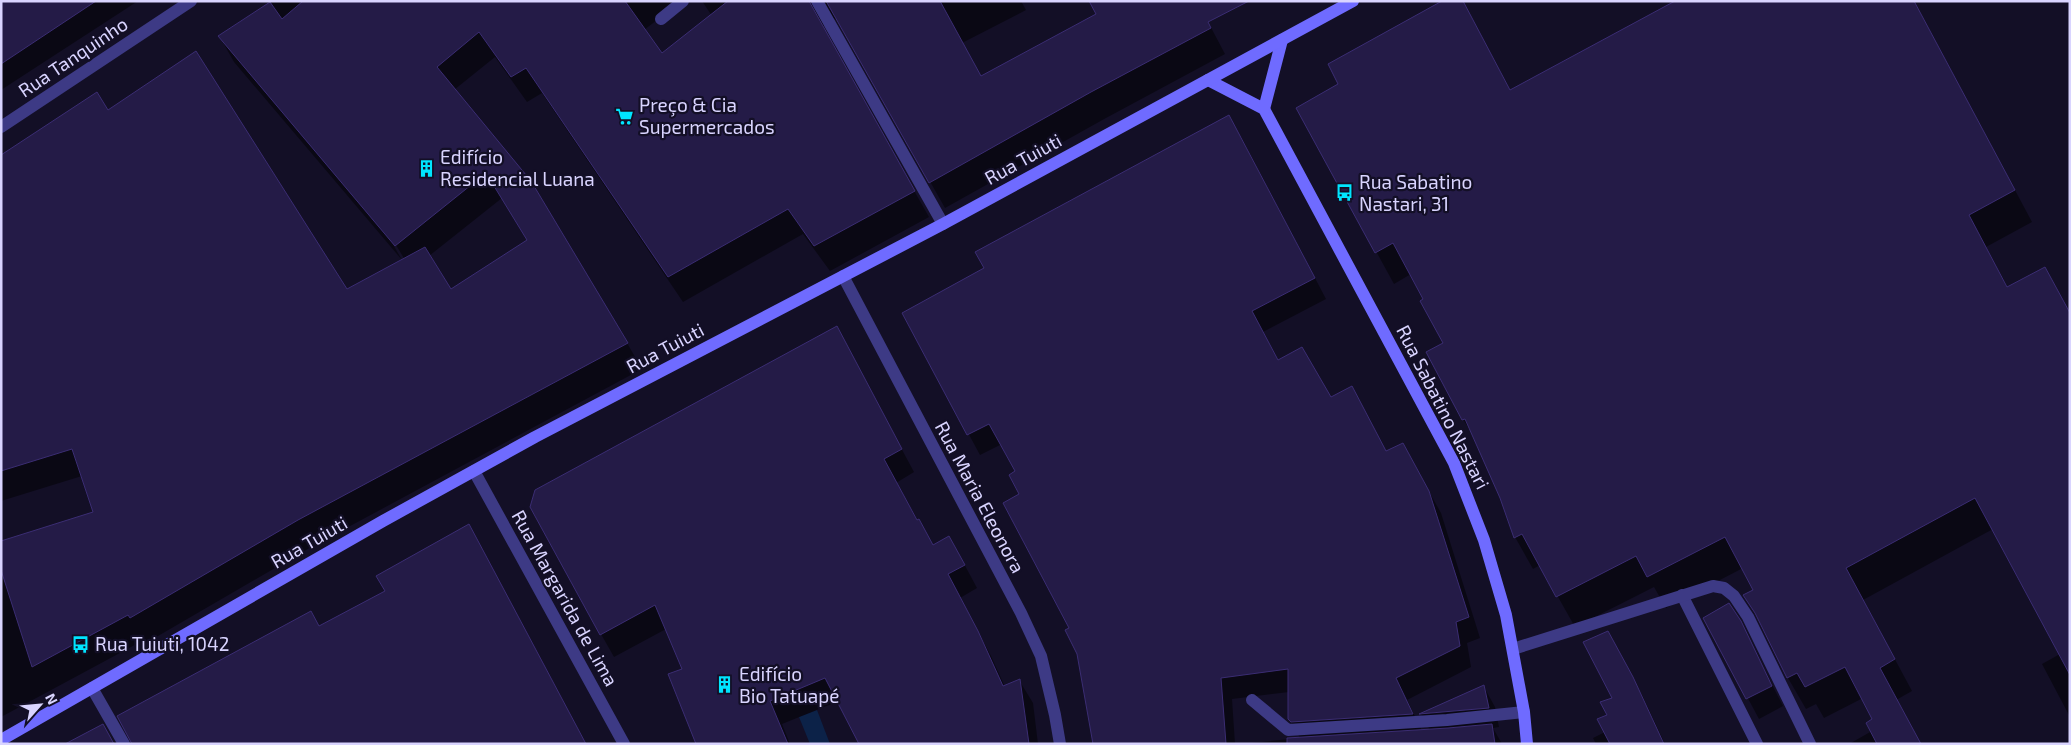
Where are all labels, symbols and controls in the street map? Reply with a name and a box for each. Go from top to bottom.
street label: Rua Tanquinho [14,12,132,102]
place label: Preço & Cia Supermercados [639,93,775,138]
supermarket icon: Preço & Cia Supermercados [615,106,635,126]
street label: Rua Tuiuti [980,128,1065,189]
place label: Edifício Residencial Luana [440,145,595,190]
building icon: Edifício Residencial Luana [416,158,436,178]
place label: Rua Sabatino Nastari, 31 [1359,170,1472,215]
bus stop icon: Rua Sabatino Nastari, 31 [1335,183,1355,203]
street label: Rua Tuiuti [622,318,707,378]
street label: Rua Sabatino Nastari [1392,321,1495,493]
street label: Rua Maria Eleonora [931,417,1030,577]
street label: Rua Margarida de Lima [507,506,623,690]
street label: Rua Tuiuti [266,510,351,573]
place label: Rua Tuiuti, 1042 [95,632,229,655]
bus stop icon: Rua Tuiuti, 1042 [71,634,91,654]
place label: Edifício Bio Tatuapé [739,662,840,707]
building icon: Edifício Bio Tatuapé [715,675,735,695]
north arrow [15,680,65,730]
text: N [42,691,62,707]

